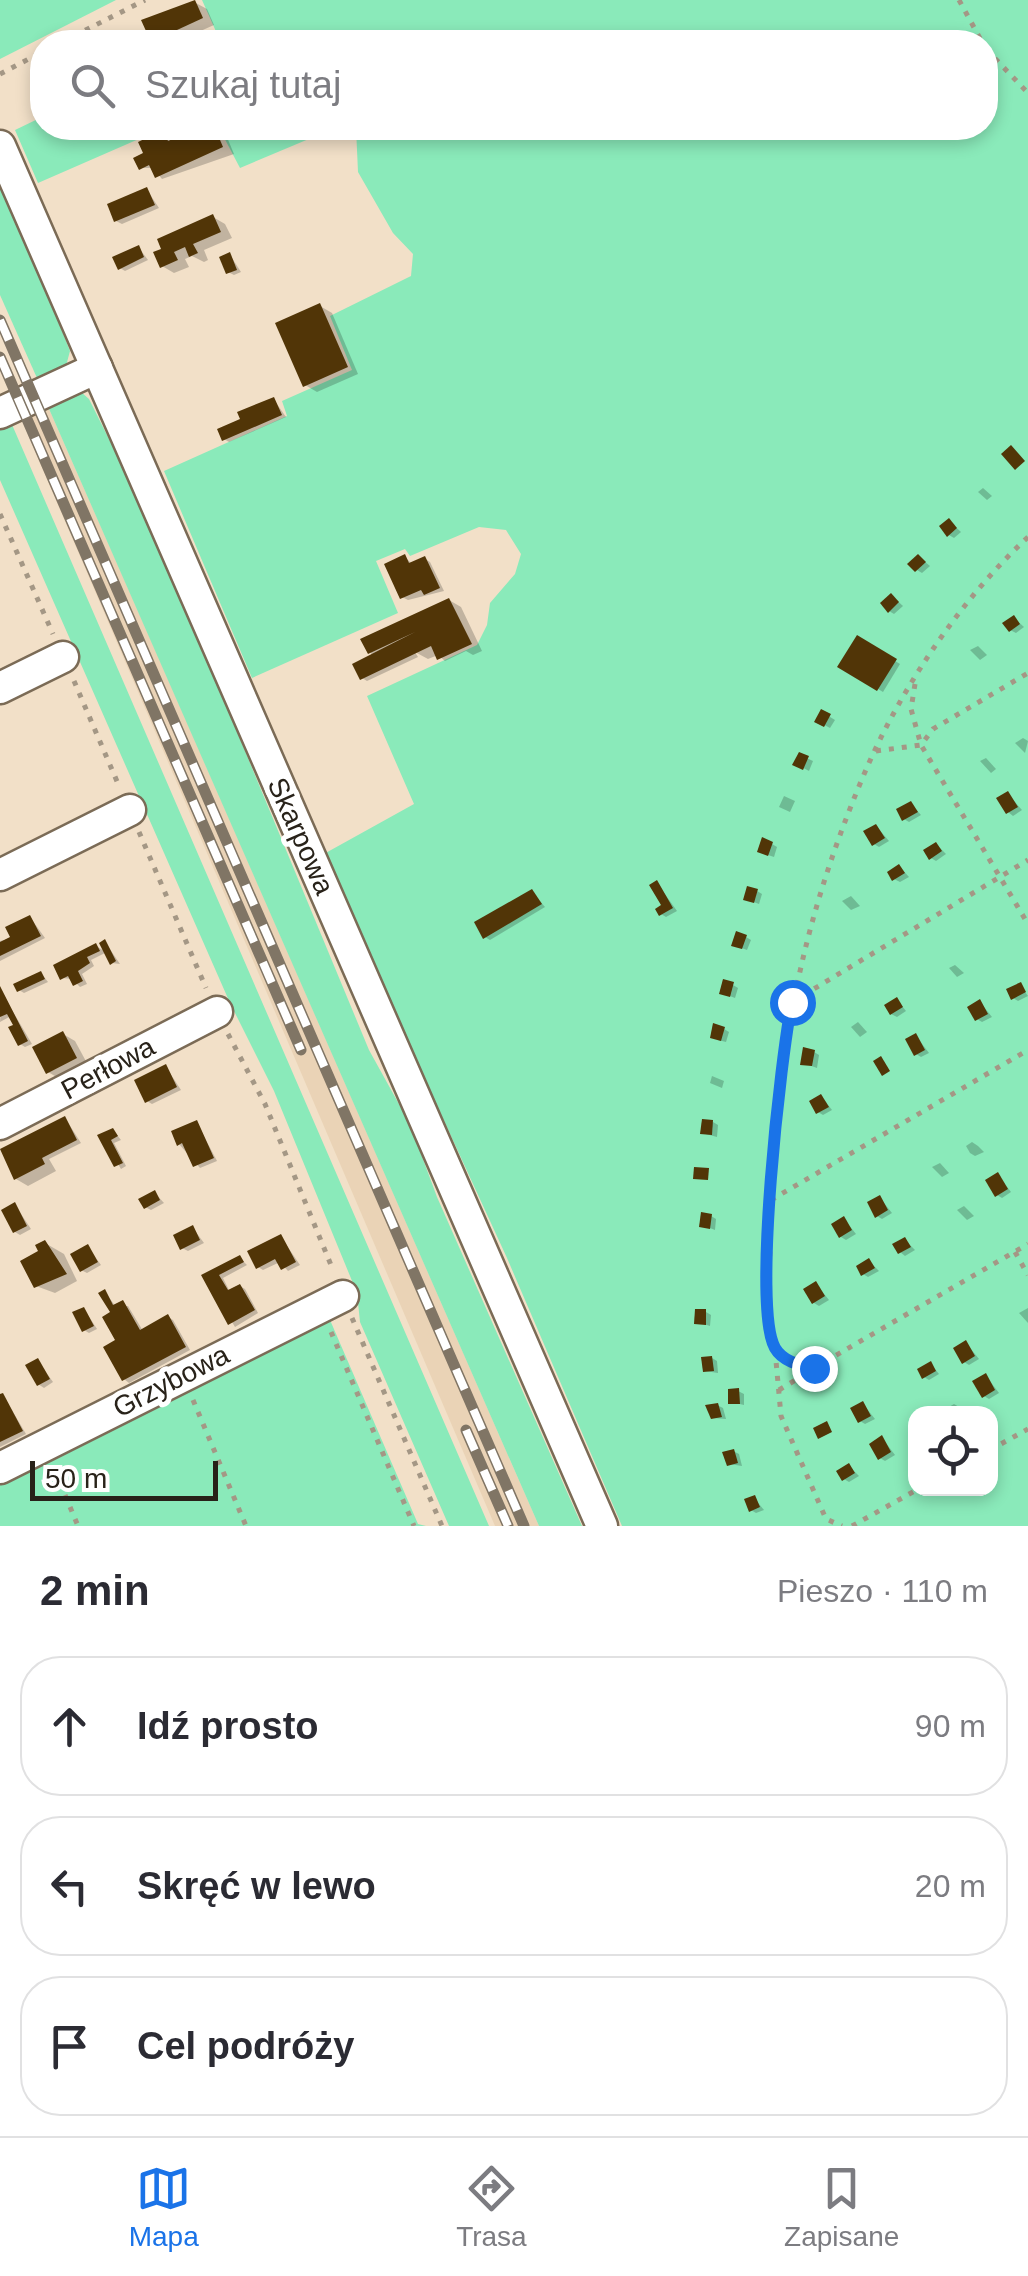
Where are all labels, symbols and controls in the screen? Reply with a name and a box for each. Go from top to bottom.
search box [30,30,998,140]
icon: search [65,58,120,113]
text: Szukaj tutaj [145,64,341,106]
street label: Skarpowa [262,773,341,900]
route start [770,980,816,1026]
street label: Perłowa [56,1030,160,1105]
street label: Grzybowa [108,1338,235,1423]
route end [792,1346,838,1392]
map controls [908,1406,998,1496]
button: locate [908,1406,998,1496]
scale bar [30,1456,218,1500]
text: 50 m [45,1463,107,1494]
text: 2 min [40,1567,150,1614]
text: Pieszo · 110 m [777,1573,988,1609]
icon: ahead [42,1699,97,1754]
text: Idź prosto [137,1705,319,1747]
text: 90 m [915,1708,986,1744]
icon: left [42,1859,97,1914]
text: Skręć w lewo [137,1865,376,1907]
text: 20 m [915,1868,986,1904]
icon: arrive [42,2019,97,2074]
text: Cel podróży [137,2025,354,2067]
tab: Mapa [129,2161,199,2253]
tab: Trasa [456,2161,527,2253]
tab: Zapisane [784,2161,899,2253]

